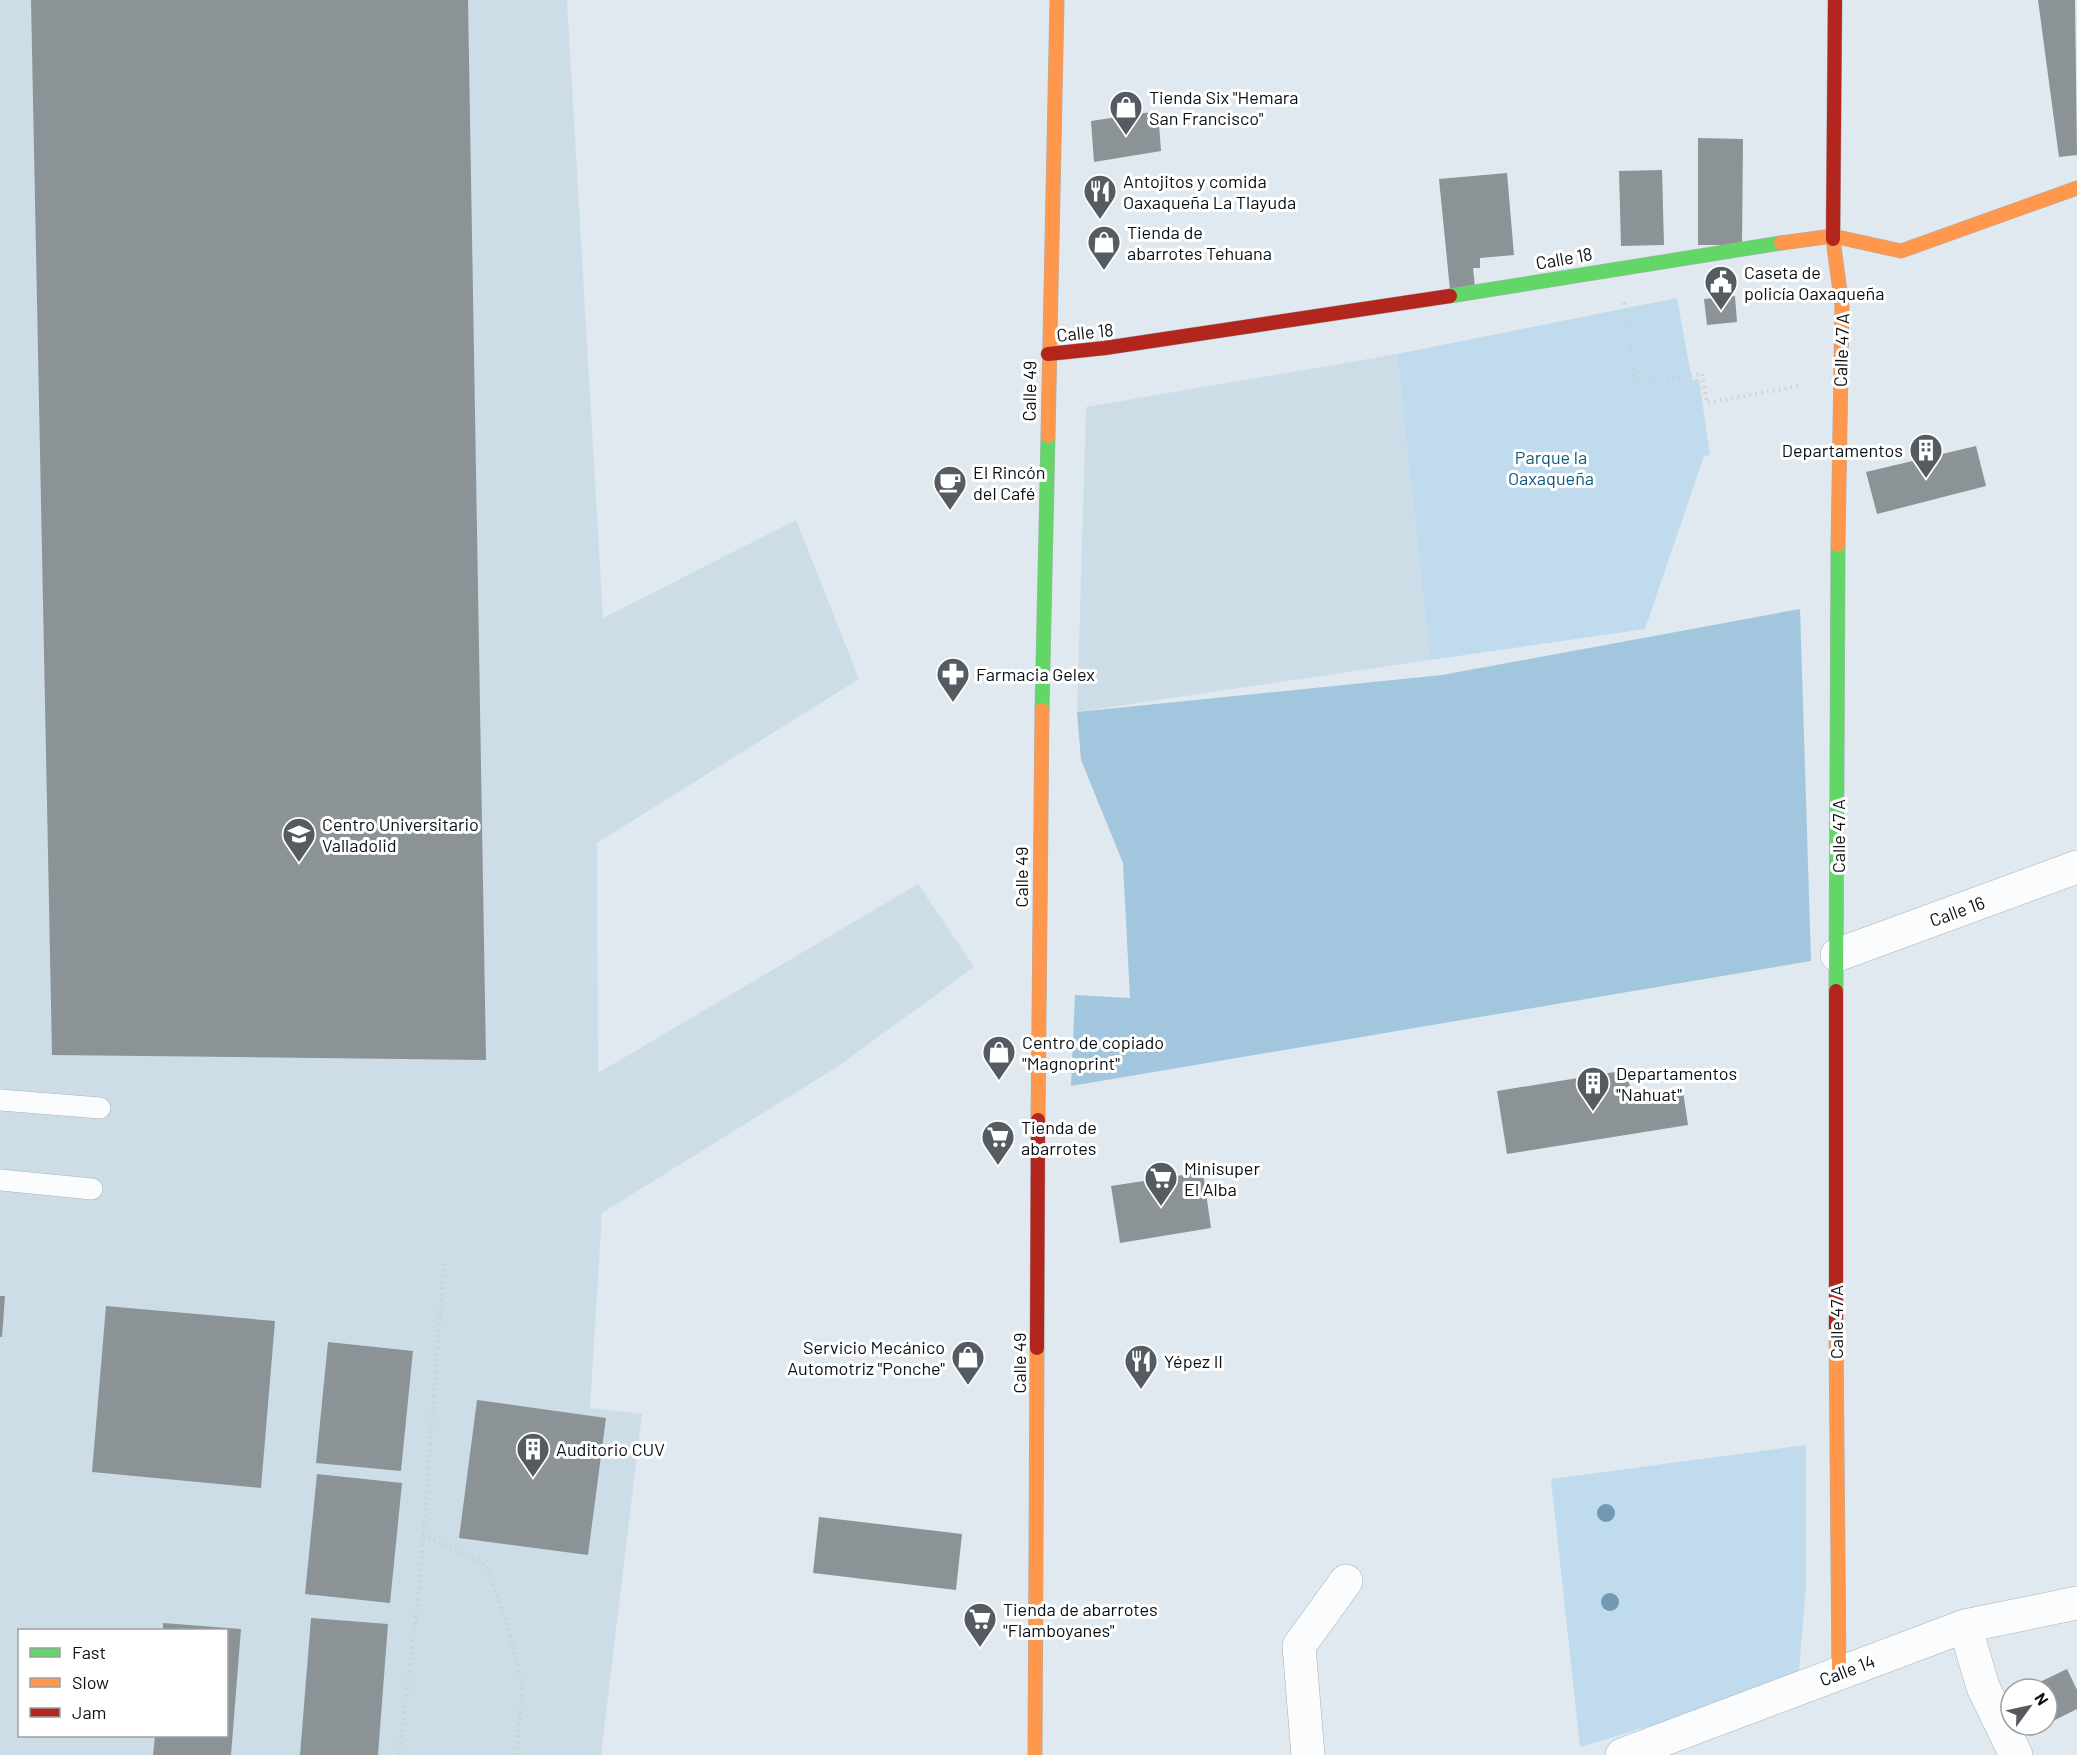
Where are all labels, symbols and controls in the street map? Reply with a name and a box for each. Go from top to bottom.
place label: Tienda Six "Hemara San Francisco" [1149,86,1299,129]
shop icon: Tienda Six "Hemara San Francisco" [1108,89,1144,136]
place label: Antojitos y comida Oaxaqueña La Tlayuda [1123,170,1296,213]
restaurant icon: Antojitos y comida Oaxaqueña La Tlayuda [1082,173,1118,220]
place label: Tienda de abarrotes Tehuana [1127,221,1272,264]
shop icon: Tienda de abarrotes Tehuana [1086,224,1122,271]
street label: Calle 18 [1534,242,1594,274]
place label: Caseta de policía Oaxaqueña [1744,261,1884,304]
public building icon: Caseta de policía Oaxaqueña [1703,264,1739,311]
street label: Calle 47 A [1829,313,1853,387]
street label: Calle 18 [1055,318,1115,346]
street label: Calle 49 [1017,360,1041,422]
building icon: Departamentos [1908,432,1944,479]
place label: Departamentos [1782,439,1903,461]
park label: Parque la Oaxaqueña [1508,446,1594,489]
place label: El Rincón del Café [973,461,1045,504]
cafe icon: El Rincón del Café [932,464,968,511]
pharmacy icon: Farmacia Gelex [935,656,971,703]
place label: Farmacia Gelex [976,663,1095,685]
street label: Calle 47 A [1827,799,1849,873]
place label: Centro Universitario Valladolid [322,813,479,856]
school or university icon: Centro Universitario Valladolid [281,816,317,863]
street label: Calle 49 [1010,847,1032,907]
street label: Calle 16 [1926,891,1988,931]
place label: Centro de copiado "Magnoprint" [1022,1031,1164,1074]
shop icon: Centro de copiado "Magnoprint" [981,1034,1017,1081]
place label: Departamentos "Nahuat" [1616,1062,1737,1105]
building icon: Departamentos "Nahuat" [1575,1065,1611,1112]
place label: Tienda de abarrotes [1021,1116,1097,1159]
supermarket icon: Tienda de abarrotes [980,1119,1016,1166]
place label: Minisuper El Alba [1184,1157,1260,1200]
supermarket icon: Minisuper El Alba [1143,1160,1179,1207]
street label: Calle 47 A [1825,1285,1847,1359]
street label: Calle 49 [1008,1333,1030,1393]
place label: Servicio Mecánico Automotriz "Ponche" [787,1336,945,1379]
shop icon: Servicio Mecánico Automotriz "Ponche" [950,1339,986,1386]
restaurant icon: Yépez II [1123,1343,1159,1390]
place label: Yépez II [1164,1350,1223,1372]
building icon: Auditorio CUV [515,1431,551,1478]
place label: Auditorio CUV [556,1438,665,1460]
place label: Tienda de abarrotes "Flamboyanes" [1003,1598,1158,1641]
supermarket icon: Tienda de abarrotes "Flamboyanes" [962,1601,998,1648]
legend [18,1629,228,1737]
text: Fast [72,1641,106,1663]
street label: Calle 14 [1816,1649,1878,1691]
text: Slow [72,1671,109,1693]
north arrow [1999,1677,2059,1737]
text: N [2031,1689,2053,1708]
text: Jam [72,1701,106,1723]

